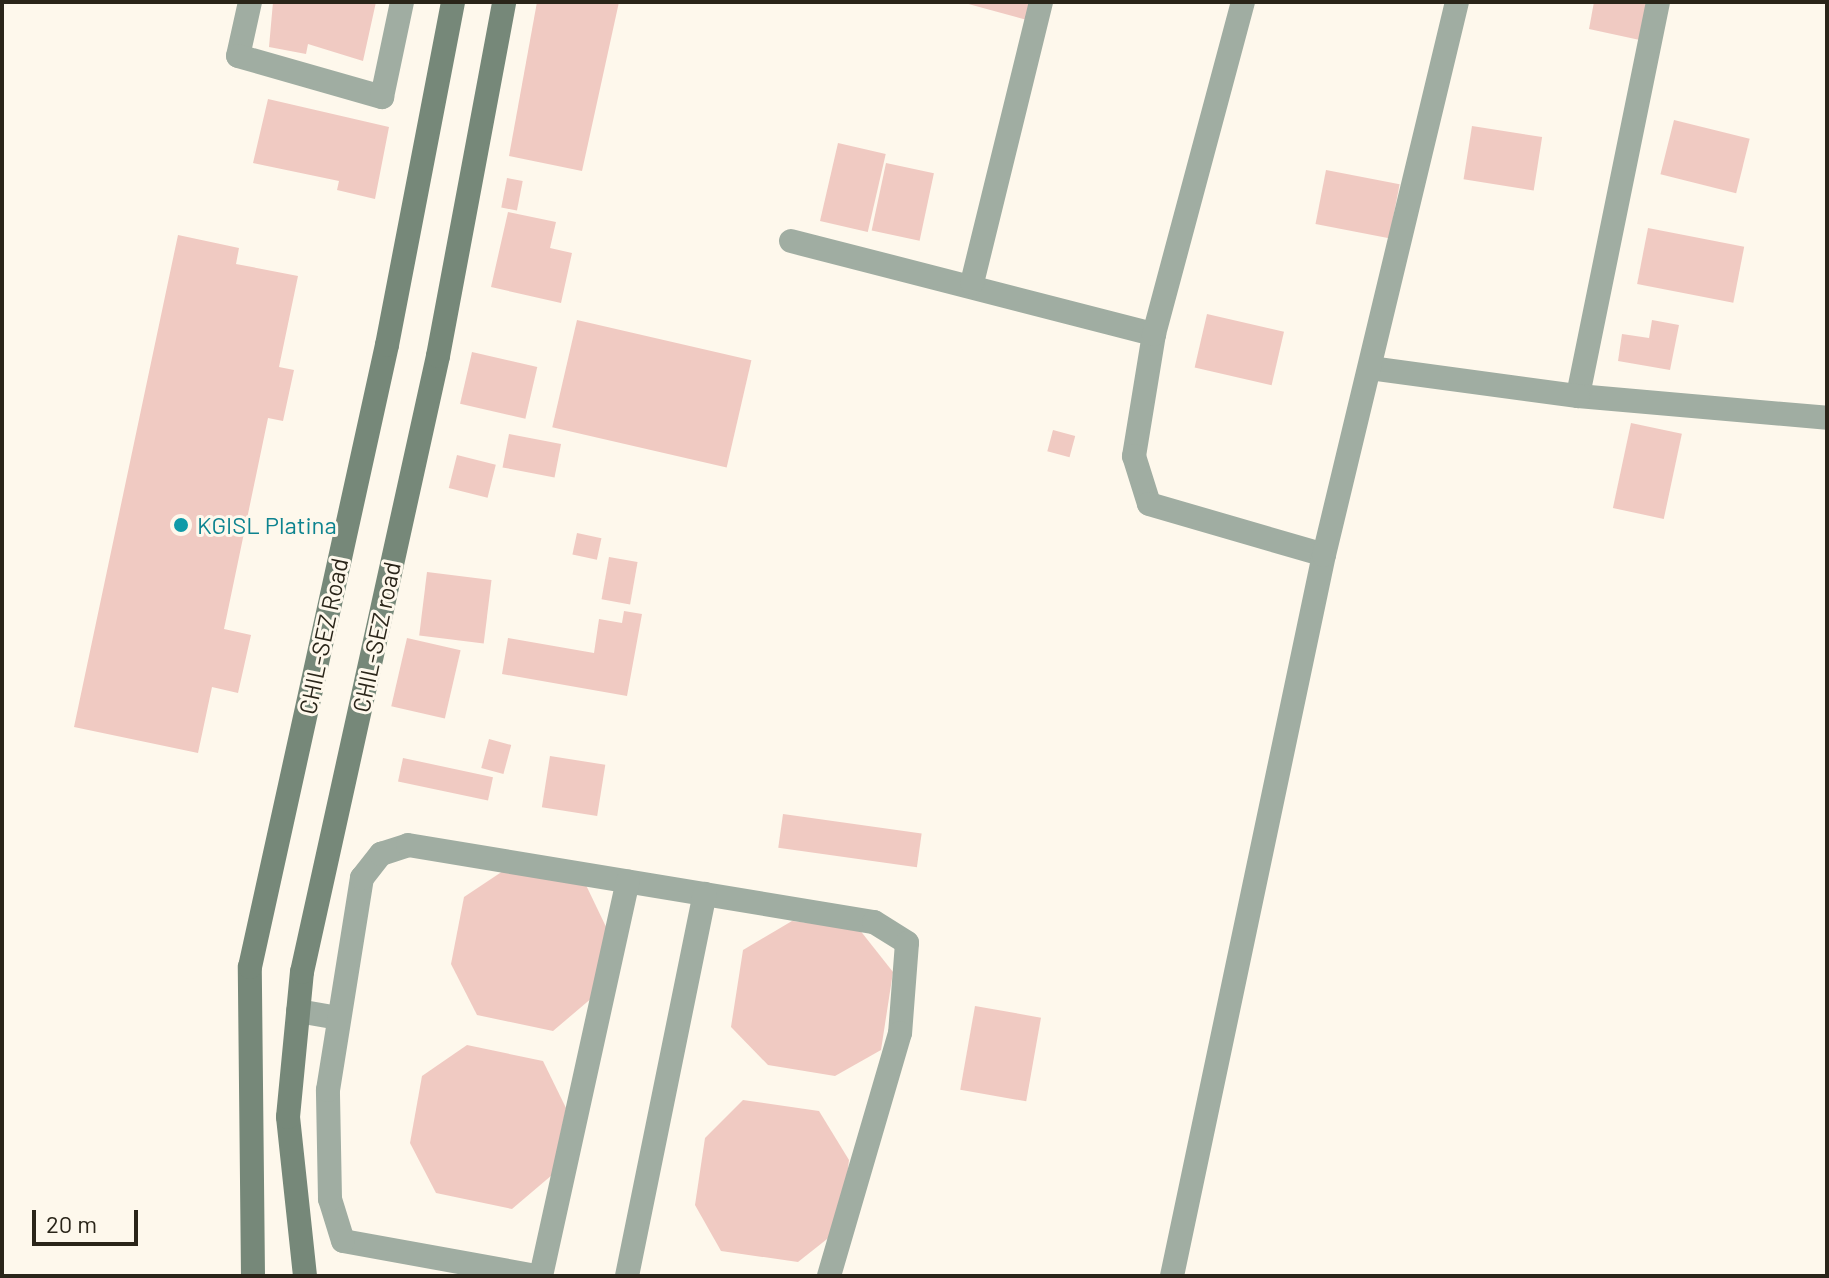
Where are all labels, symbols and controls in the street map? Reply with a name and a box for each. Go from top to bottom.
place label: KGISL Platina [197,511,337,539]
marker: KGISL Platina [172,516,190,534]
street label: CHIL-SEZ Road [292,555,354,717]
street label: CHIL-SEZ road [346,559,406,715]
scale bar [36,1194,142,1244]
text: 20 m [46,1209,97,1238]

